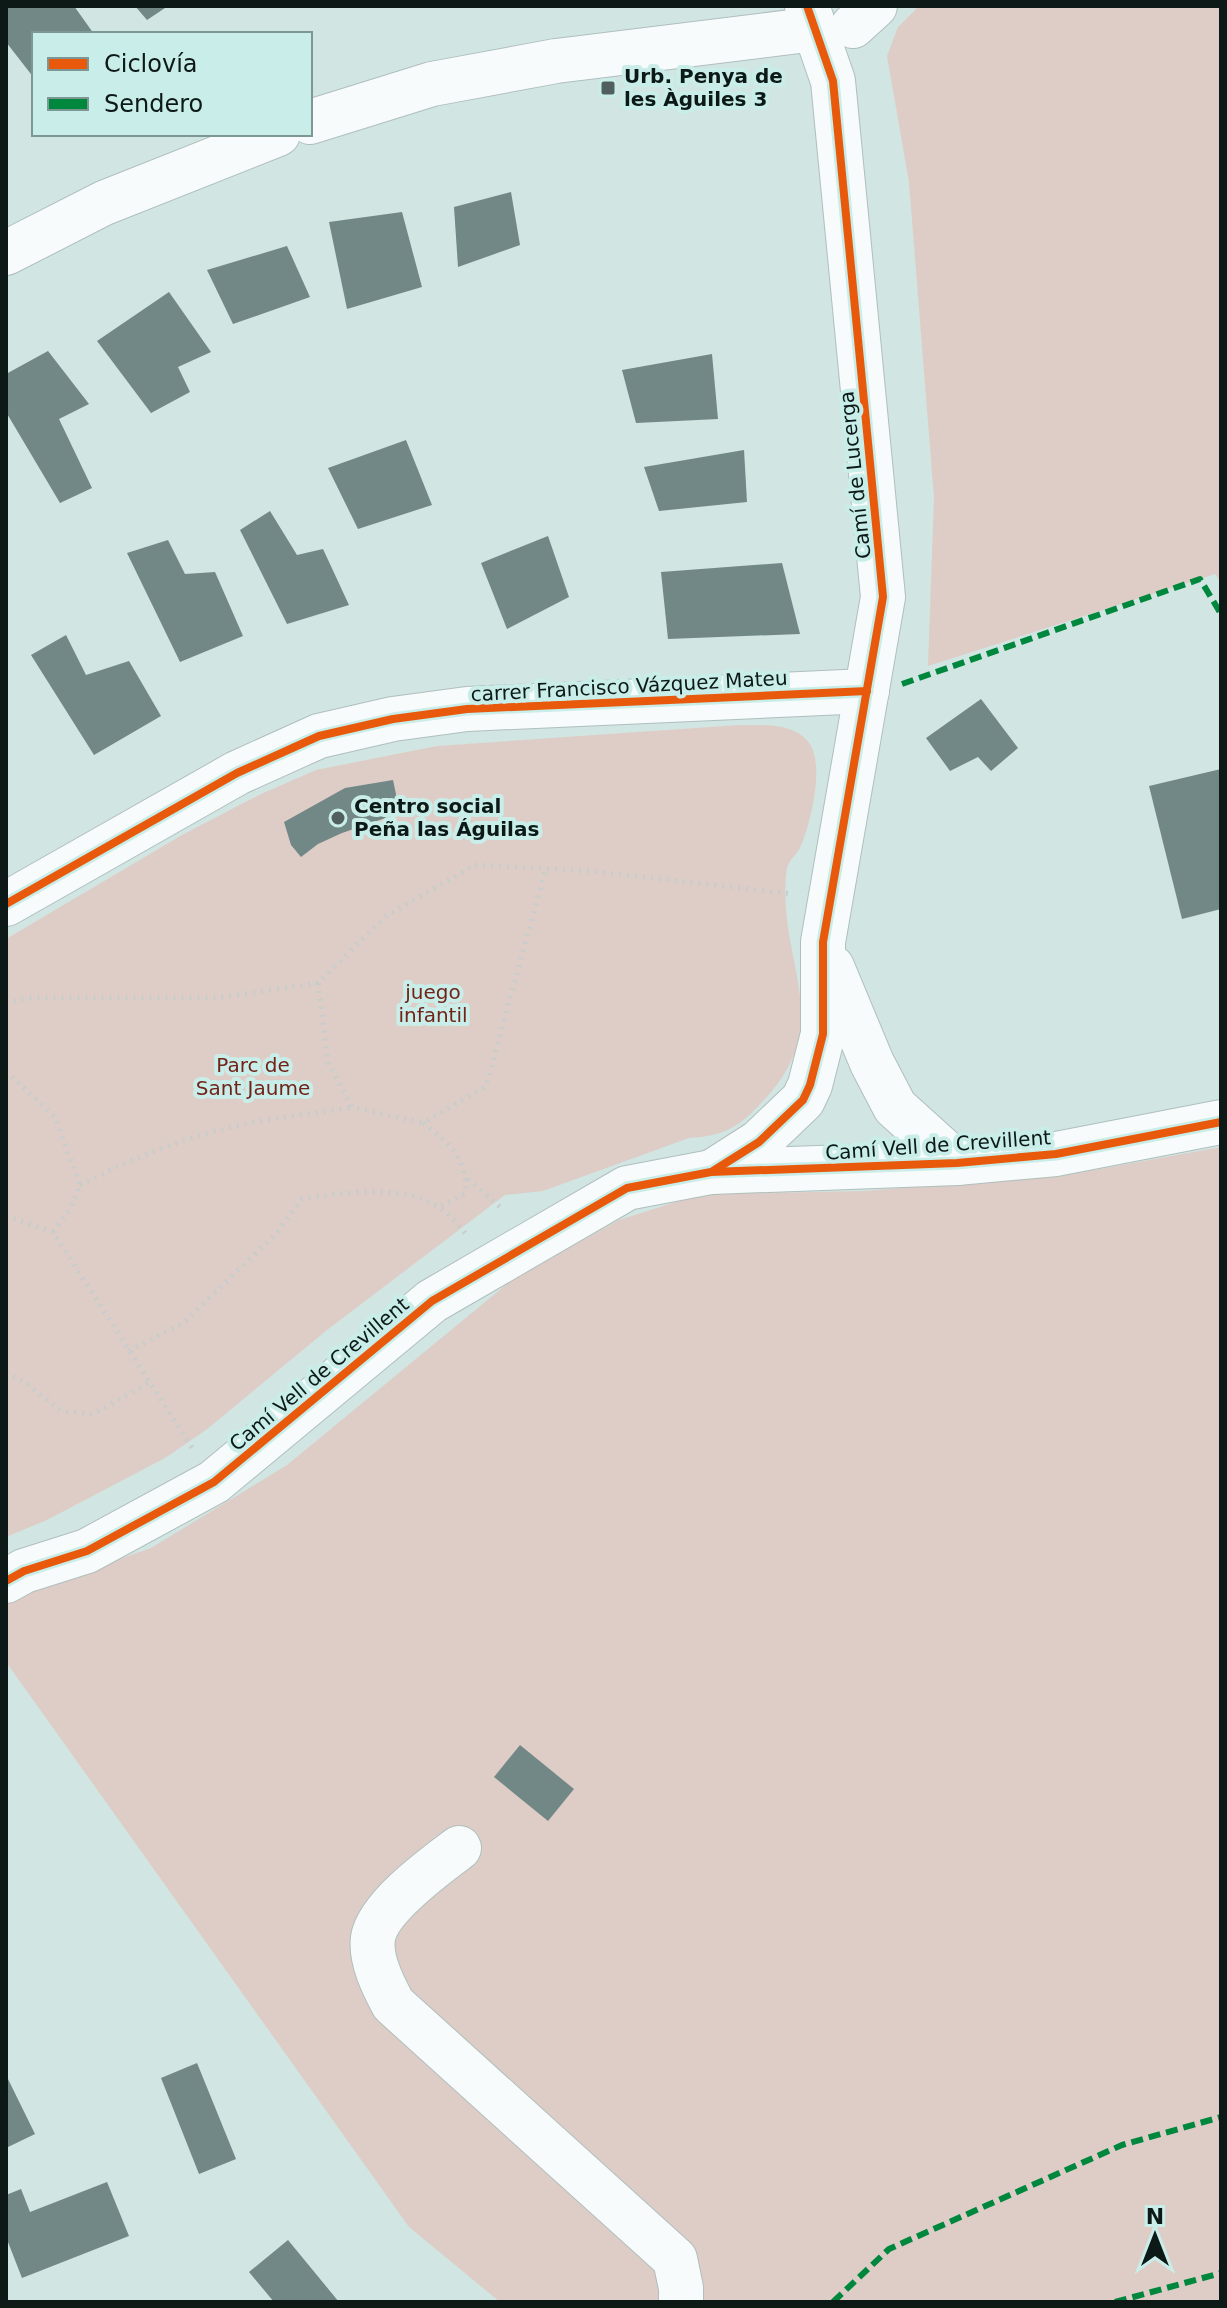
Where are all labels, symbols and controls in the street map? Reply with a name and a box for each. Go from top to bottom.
legend [32,32,312,136]
text: Ciclovía [104,50,198,78]
place label: Urb. Penya de les Àguiles 3 [624,64,783,111]
marker: Urb. Penya de les Àguiles 3 [599,79,617,97]
text: Sendero [104,90,203,118]
street label: Camí de Lucerga [834,390,876,560]
street label: carrer Francisco Vázquez Mateu [470,666,788,706]
place label: Centro social Peña las Águilas [354,794,539,841]
marker: Centro social Peña las Águilas [329,809,347,827]
park label: juego infantil [398,980,468,1027]
park label: Parc de Sant Jaume [196,1053,310,1100]
street label: Camí Vell de Crevillent [824,1125,1052,1165]
street label: Camí Vell de Crevillent [225,1292,413,1456]
north arrow [1115,2196,1195,2276]
text: N [1146,2204,1164,2229]

